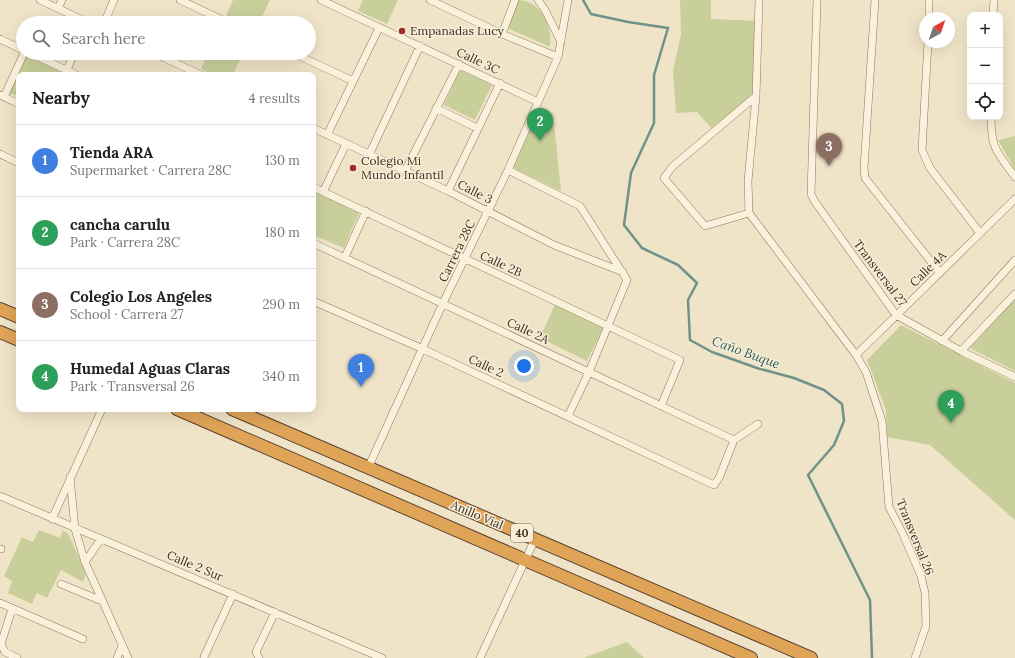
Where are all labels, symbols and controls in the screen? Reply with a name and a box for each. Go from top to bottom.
north arrow [919,12,955,48]
map controls [967,12,1003,120]
button: + [967,12,1003,48]
search box [16,16,316,60]
place label: Empanadas Lucy [410,23,505,38]
marker: Empanadas Lucy [397,26,407,36]
icon: search [30,27,52,49]
text: Search here [62,29,145,48]
street label: Calle 3C [454,44,503,77]
button: − [967,48,1003,84]
button: locate [967,84,1003,120]
text: Nearby [32,87,90,109]
text: 4 results [249,90,300,107]
pin: 2 [527,108,553,141]
pin: 3 [816,133,842,166]
text: Tienda ARA [70,143,153,162]
text: 1 [42,152,48,169]
text: 130 m [265,152,300,169]
place label: Colegio Mi Mundo Infantil [361,153,444,182]
text: Supermarket · Carrera 28C [70,162,231,179]
marker: Colegio Mi Mundo Infantil [348,163,358,173]
street label: Calle 3 [455,176,496,207]
text: cancha carulu [70,215,170,234]
street label: Carrera 28C [435,217,478,284]
text: 2 [42,224,48,241]
text: 180 m [265,224,300,241]
text: Park · Carrera 28C [70,234,180,251]
street label: Transversal 27 [850,236,911,309]
street label: Calle 2B [478,247,525,280]
street label: Calle 4A [906,247,949,290]
text: Colegio Los Angeles [70,287,212,306]
text: 3 [41,296,49,313]
text: 290 m [262,296,300,313]
text: School · Carrera 27 [70,306,184,323]
street label: Calle 2A [505,314,552,347]
water label: Caño Buque [710,332,782,373]
street label: Calle 2 [466,351,506,380]
pin: 1 [348,354,374,387]
your location [514,356,534,376]
text: Humedal Aguas Claras [70,359,230,378]
text: 4 [41,368,49,385]
text: 340 m [263,368,300,385]
text: Park · Transversal 26 [70,378,195,395]
pin: 4 [938,390,964,423]
street label: Anillo Vial [448,496,506,532]
street label: Transversal 26 [893,496,938,577]
road number: 40 [511,524,533,542]
street label: Calle 2 Sur [165,547,226,584]

